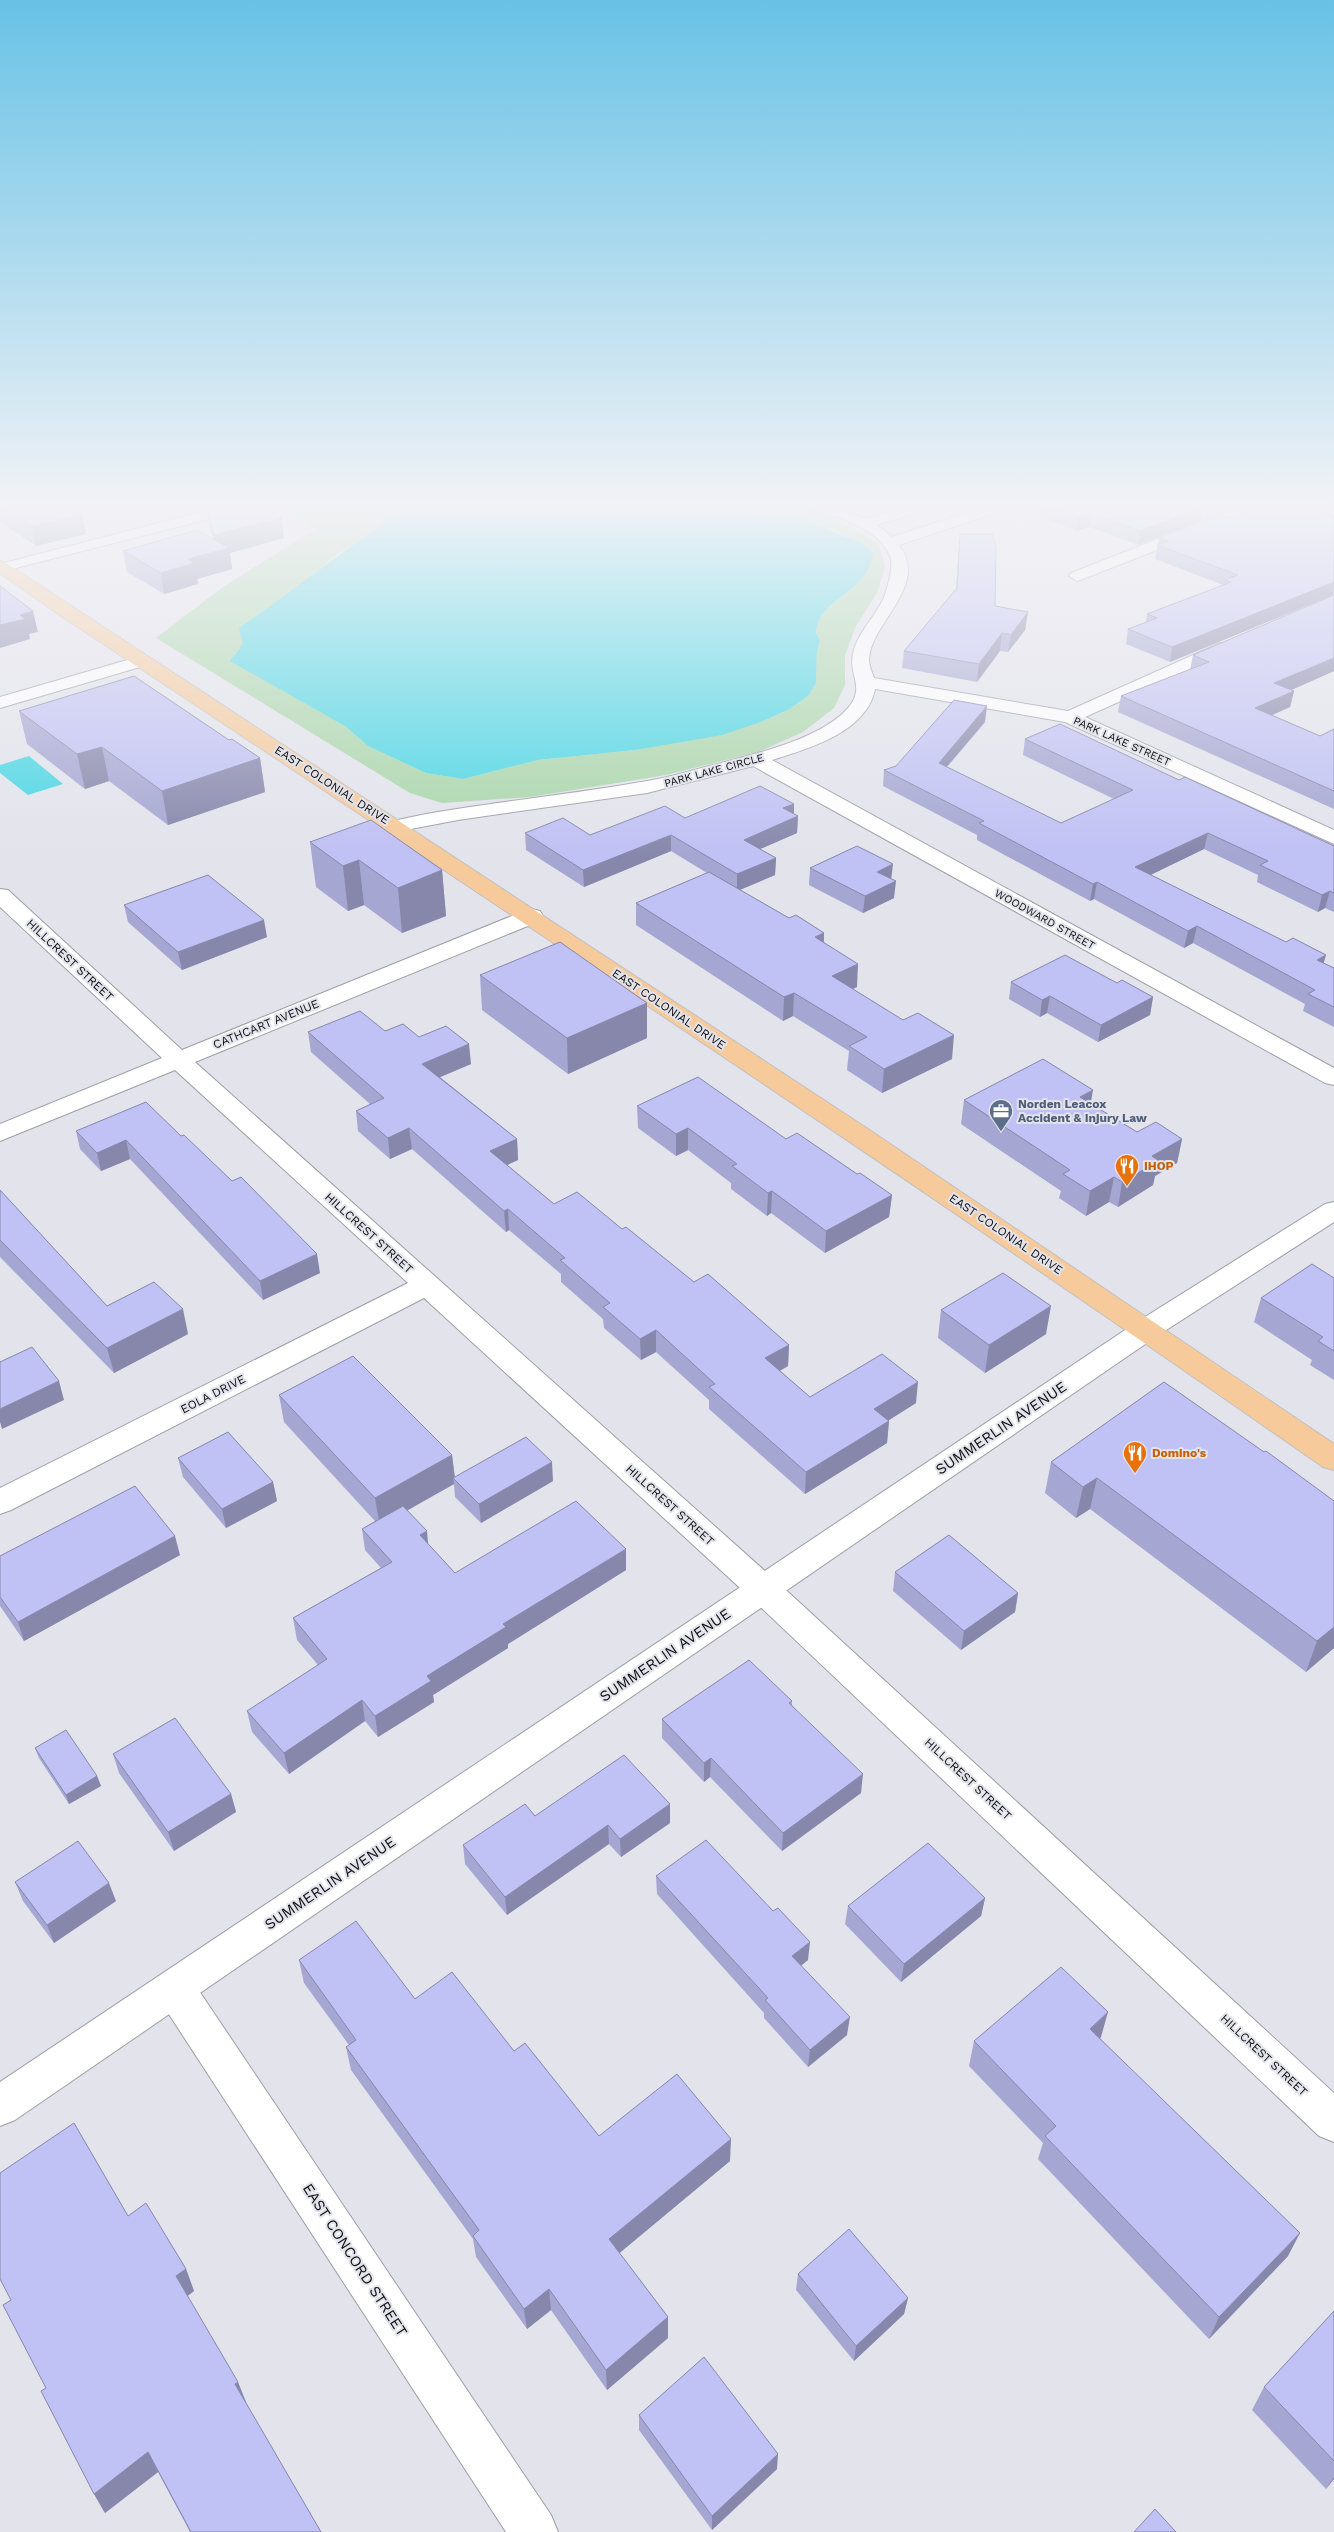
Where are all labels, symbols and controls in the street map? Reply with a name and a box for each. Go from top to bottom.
street label: PARK LAKE STREET [1071,714,1173,769]
street label: EAST COLONIAL DRIVE [272,743,392,827]
street label: PARK LAKE CIRCLE [663,751,765,790]
street label: WOODWARD STREET [992,886,1097,953]
street label: HILLCREST STREET [24,916,116,1004]
street label: EAST COLONIAL DRIVE [610,966,729,1052]
street label: CATHCART AVENUE [211,996,321,1052]
place label: Norden Leacox Accident & Injury Law [1018,1097,1147,1125]
office icon: Norden Leacox Accident & Injury Law [988,1098,1014,1132]
restaurant icon: IHOP [1114,1153,1140,1187]
place label: IHOP [1144,1159,1174,1173]
street label: HILLCREST STREET [322,1190,416,1276]
street label: EAST COLONIAL DRIVE [947,1191,1066,1277]
street label: EOLA DRIVE [178,1372,248,1416]
street label: SUMMERLIN AVENUE [932,1378,1070,1478]
restaurant icon: Domino's [1122,1440,1148,1474]
place label: Domino's [1152,1446,1207,1460]
street label: HILLCREST STREET [623,1462,717,1548]
street label: SUMMERLIN AVENUE [596,1605,734,1705]
street label: HILLCREST STREET [922,1735,1014,1823]
street label: SUMMERLIN AVENUE [261,1833,399,1933]
street label: HILLCREST STREET [1218,2011,1310,2099]
street label: EAST CONCORD STREET [299,2180,411,2340]

